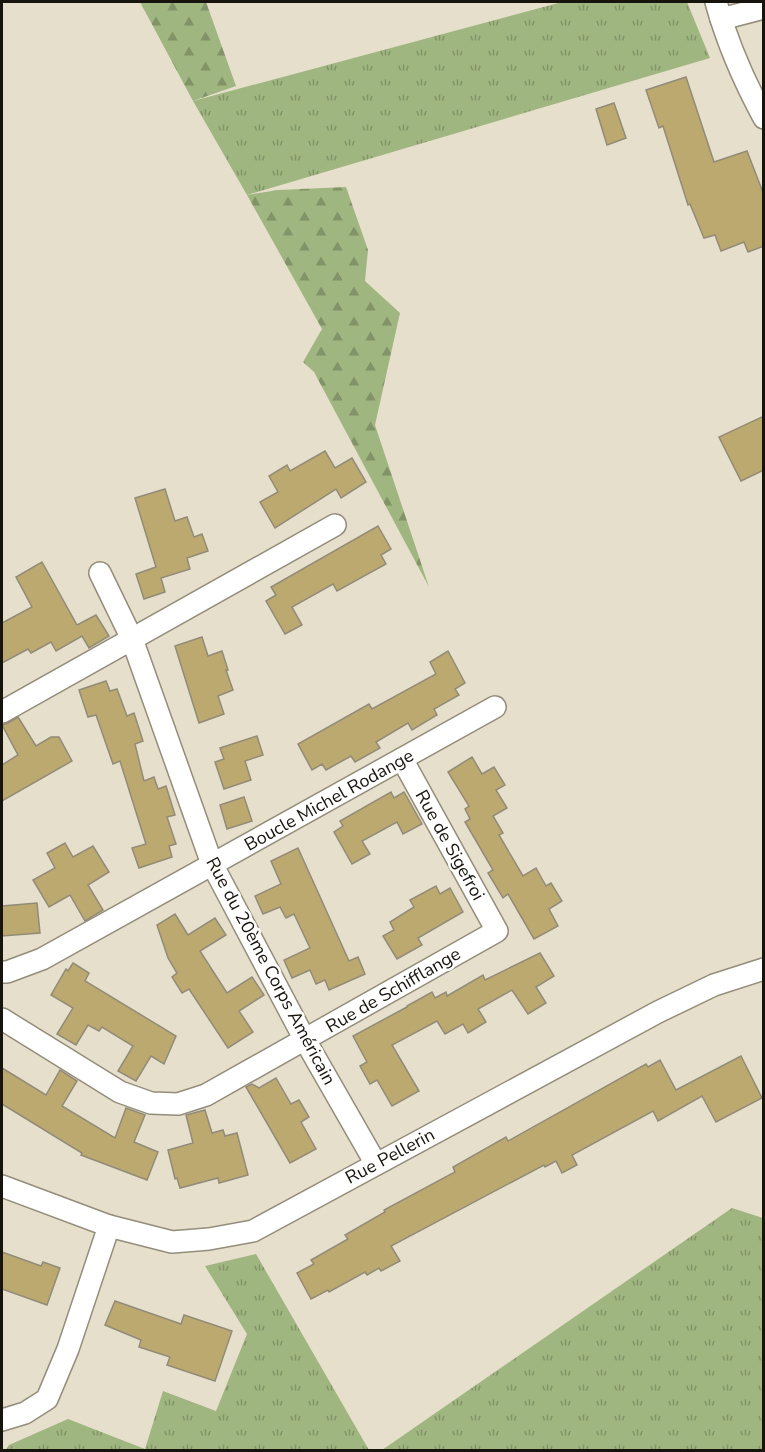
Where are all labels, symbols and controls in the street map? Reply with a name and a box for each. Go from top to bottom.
street label: Boucle Michel Rodange [240,743,418,857]
street label: Rue de Sigefroi [410,785,490,905]
street label: Rue du 20ème Corps Américain [201,853,341,1089]
street label: Rue de Schifflange [321,942,465,1038]
street label: Rue Pellerin [341,1122,439,1190]

